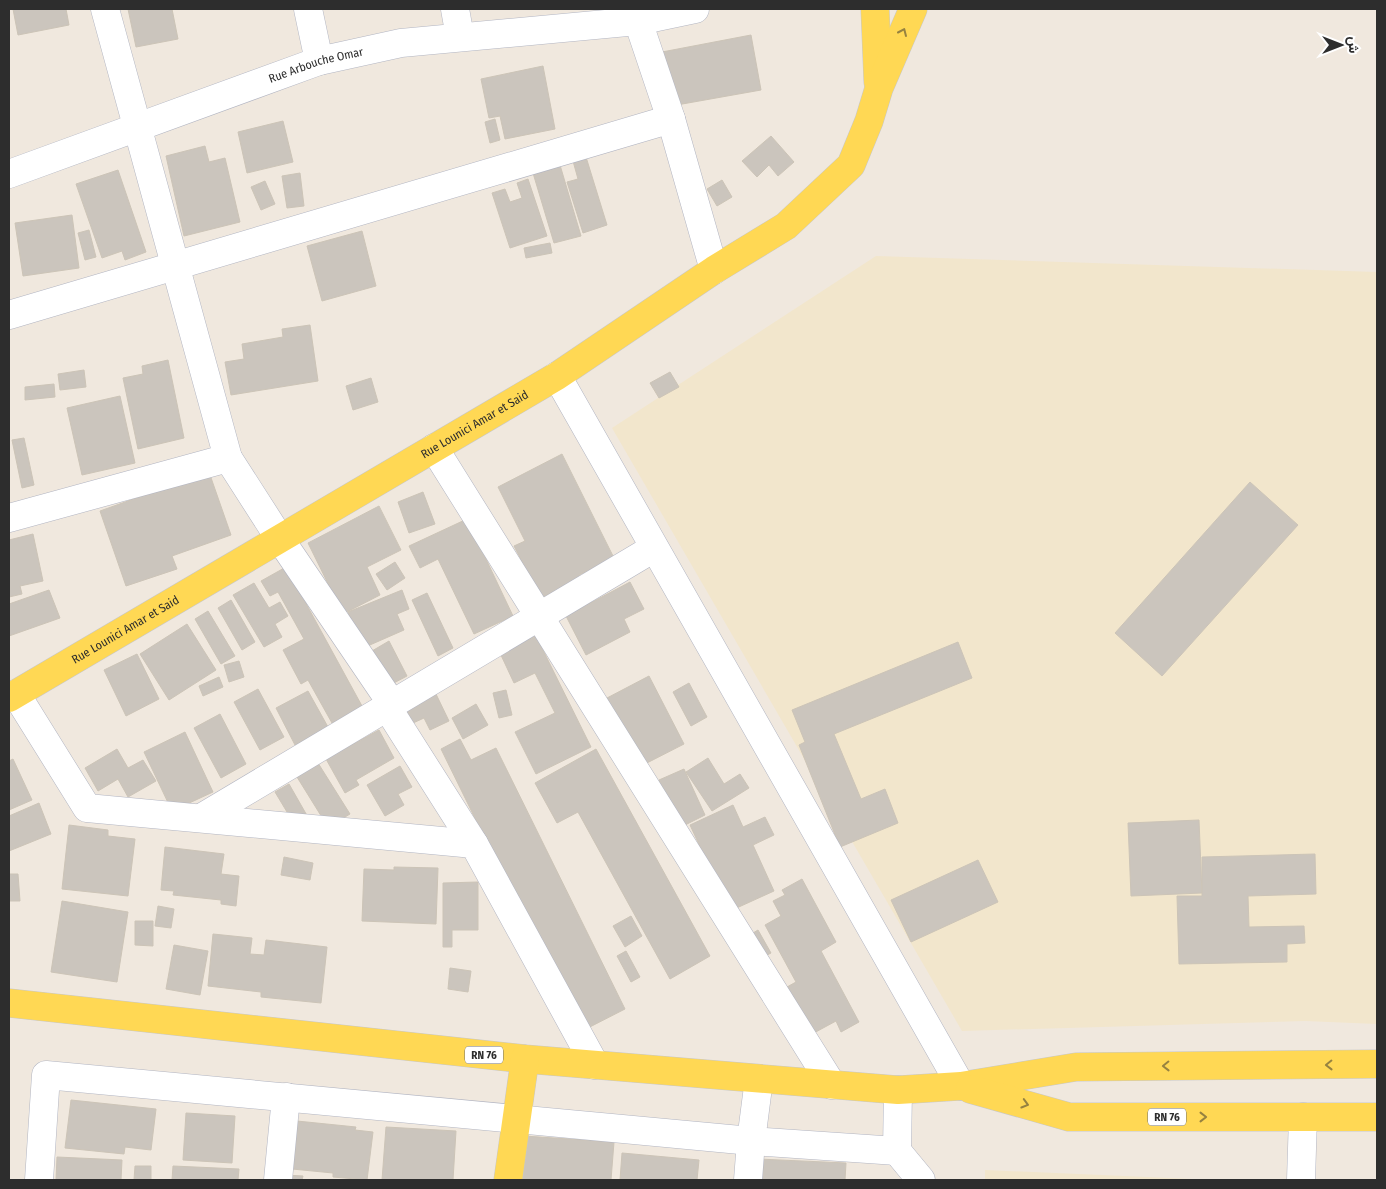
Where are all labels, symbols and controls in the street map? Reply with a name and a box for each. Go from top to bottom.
north arrow [1316,20,1366,70]
one-way arrow [897,28,908,37]
text: ش [1345,37,1362,54]
street label: Rue Arbouche Omar [267,44,365,86]
street label: Rue Lounici Amar et Said [418,387,531,461]
street label: Rue Lounici Amar et Said [69,593,182,667]
road number: RN 76 [465,1046,503,1064]
one-way arrow [1324,1060,1332,1070]
one-way arrow [1162,1061,1170,1071]
one-way arrow [1020,1099,1029,1109]
road number: RN 76 [1148,1108,1186,1126]
one-way arrow [1200,1112,1208,1122]

